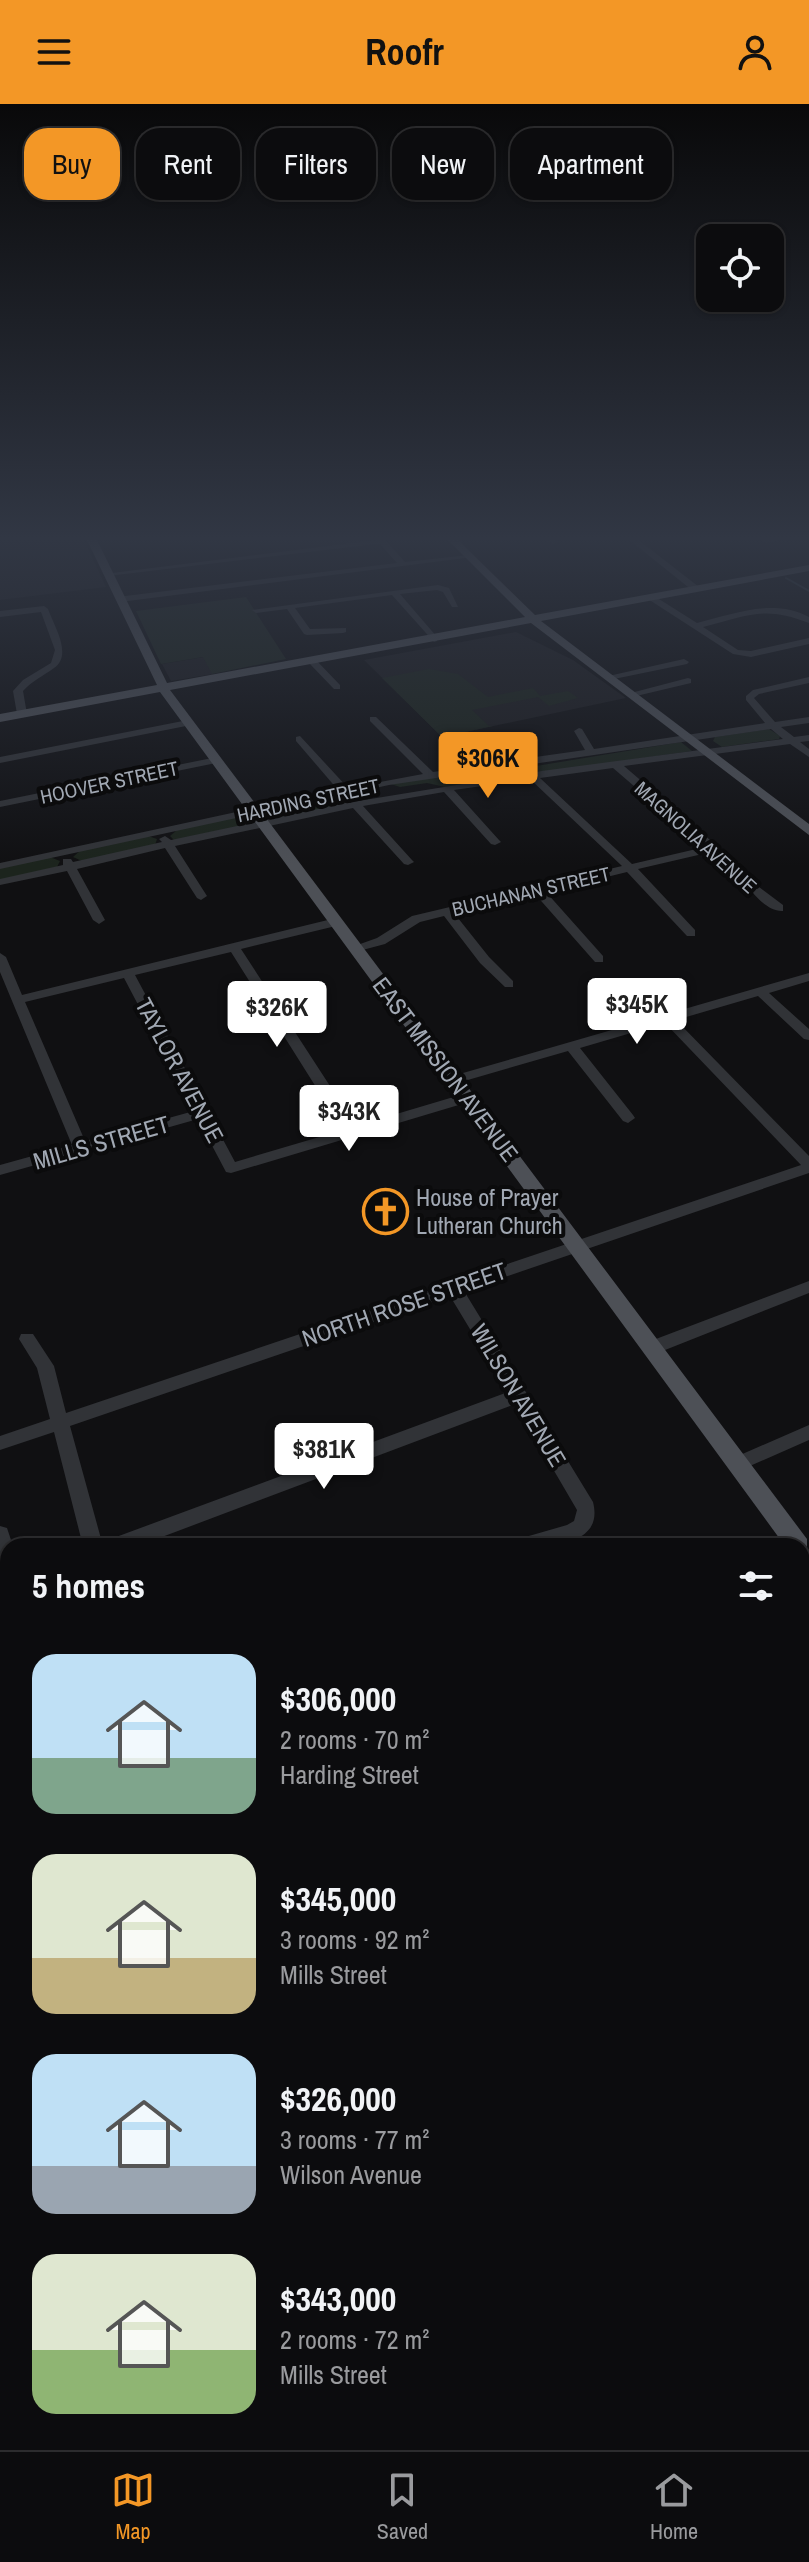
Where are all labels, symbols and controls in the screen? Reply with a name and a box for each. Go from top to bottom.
text: Roofr [365,28,444,76]
icon: menu [32,30,76,74]
icon: person [733,30,777,74]
chip: Buy [24,128,120,200]
chip: Rent [136,128,240,200]
chip: Filters [256,128,376,200]
chip: New [392,128,494,200]
chip: Apartment [510,128,672,200]
map controls [696,224,784,312]
button: locate [696,224,784,312]
pin: $306K [432,732,544,800]
text: $306K [457,740,519,775]
street label: HOOVER STREET [38,754,180,810]
street label: HARDING STREET [234,772,382,828]
street label: MAGNOLIA AVENUE [629,775,763,899]
street label: BUCHANAN STREET [449,860,613,922]
street label: EAST MISSION AVENUE [366,970,526,1168]
pin: $345K [581,978,693,1046]
pin: $326K [221,981,333,1049]
text: $345K [606,986,668,1021]
text: $326K [246,989,308,1024]
street label: TAYLOR AVENUE [128,992,232,1148]
pin: $343K [293,1085,405,1153]
text: $343K [318,1093,380,1128]
street label: MILLS STREET [29,1107,173,1177]
place label: House of Prayer Lutheran Church [416,1181,563,1241]
church icon: House of Prayer Lutheran Church [361,1187,409,1235]
street label: NORTH ROSE STREET [298,1254,510,1354]
street label: WILSON AVENUE [464,1318,574,1472]
pin: $381K [268,1423,380,1491]
text: $381K [293,1431,355,1466]
text: 5 homes [32,1563,145,1609]
icon: filters [734,1564,778,1608]
text: $306,000 [280,1676,396,1722]
icon: home [96,1686,192,1782]
text: 2 rooms · 70 m² [280,1722,429,1757]
text: Harding Street [280,1757,419,1792]
text: $345,000 [280,1876,396,1922]
icon: home [96,1886,192,1982]
text: 3 rooms · 92 m² [280,1922,429,1957]
text: Mills Street [280,1957,387,1992]
text: $326,000 [280,2076,396,2122]
icon: home [96,2086,192,2182]
text: 3 rooms · 77 m² [280,2122,429,2157]
text: Wilson Avenue [280,2157,422,2192]
text: $343,000 [280,2276,396,2322]
icon: home [96,2286,192,2382]
text: 2 rooms · 72 m² [280,2322,429,2357]
text: Mills Street [280,2357,387,2392]
tab: Map [111,2468,155,2546]
tab: Saved [377,2468,428,2546]
tab: Home [650,2468,698,2546]

